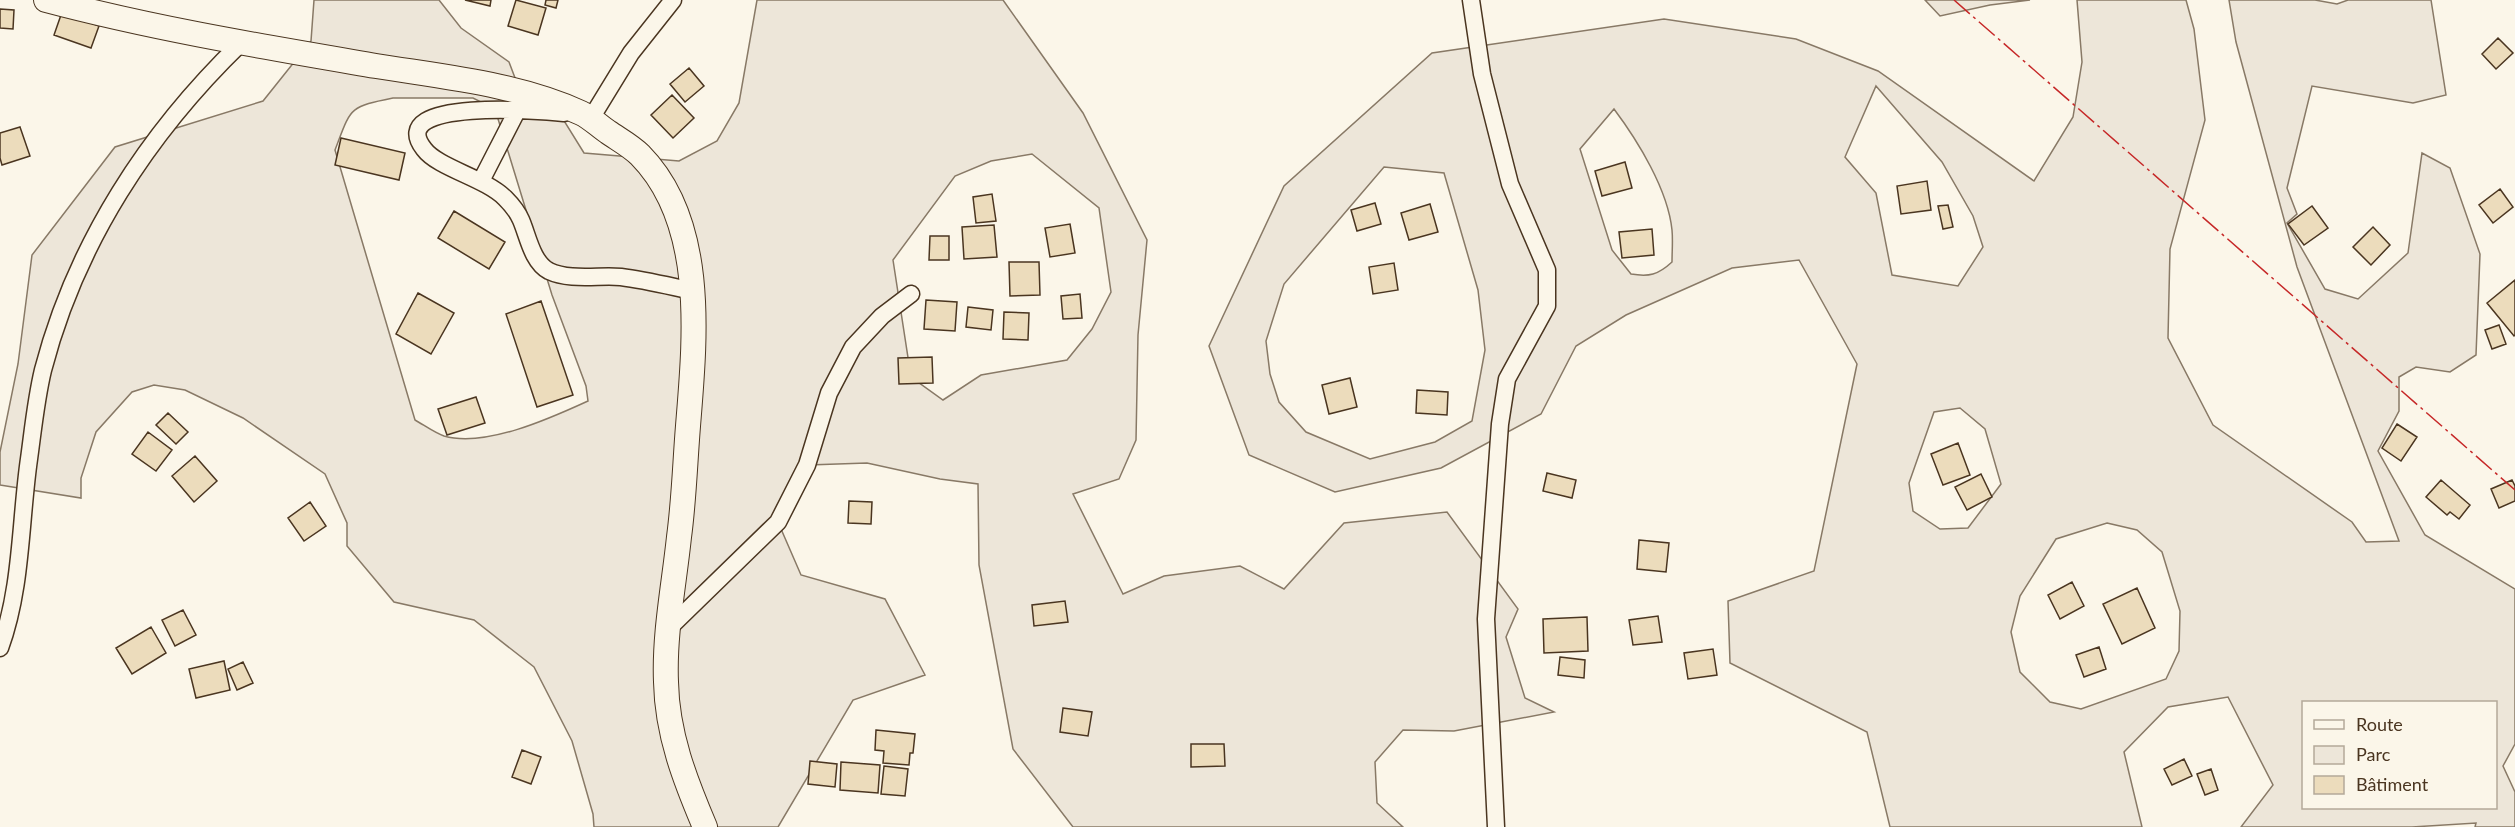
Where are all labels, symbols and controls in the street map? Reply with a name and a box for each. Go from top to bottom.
legend [2302,701,2497,809]
text: Route [2356,713,2403,735]
text: Parc [2356,743,2391,765]
text: Bâtiment [2356,773,2429,795]

